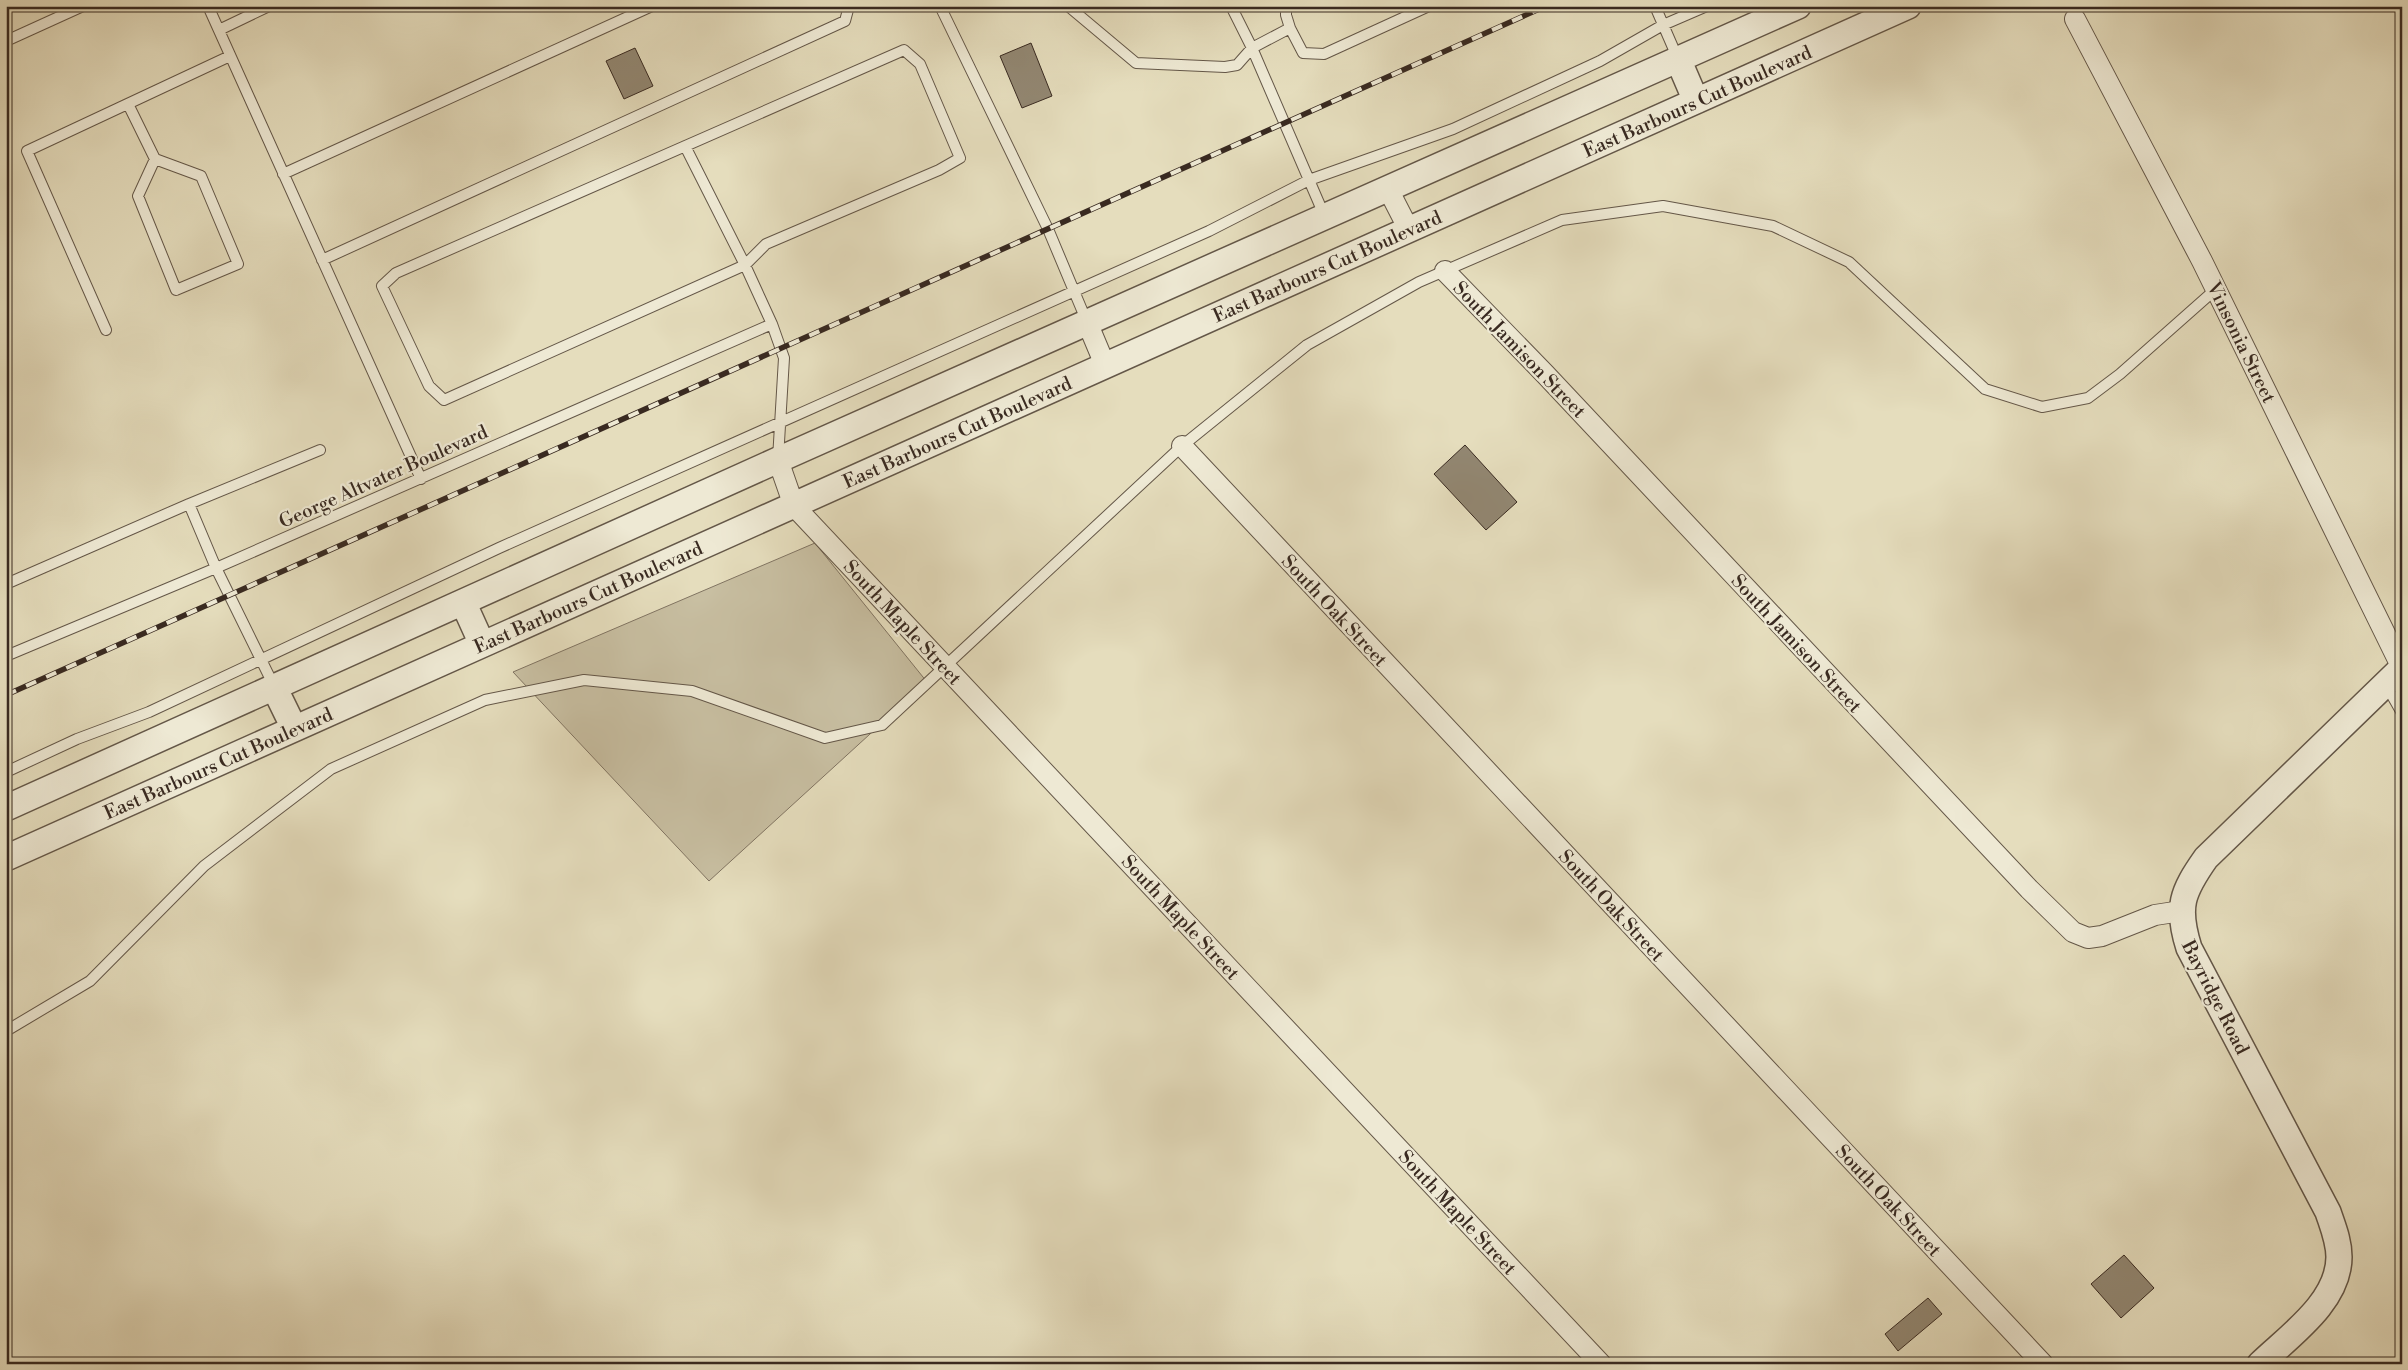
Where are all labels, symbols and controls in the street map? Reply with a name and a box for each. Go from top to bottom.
street label: East Barbours Cut Boulevard [1579,40,1816,163]
street label: East Barbours Cut Boulevard [1209,205,1446,328]
street label: South Jamison Street [1448,276,1591,423]
street label: Vinsonia Street [2201,277,2281,407]
street label: East Barbours Cut Boulevard [839,371,1076,494]
street label: George Altvater Boulevard [275,420,492,534]
street label: East Barbours Cut Boulevard [470,536,707,659]
street label: South Oak Street [1276,550,1393,672]
street label: South Maple Street [838,555,967,691]
street label: South Jamison Street [1726,569,1867,718]
street label: East Barbours Cut Boulevard [100,702,337,825]
street label: South Oak Street [1553,845,1670,967]
street label: South Maple Street [1116,850,1245,986]
street label: Bayridge Road [2176,935,2254,1059]
street label: South Oak Street [1830,1140,1947,1262]
street label: South Maple Street [1393,1145,1522,1281]

